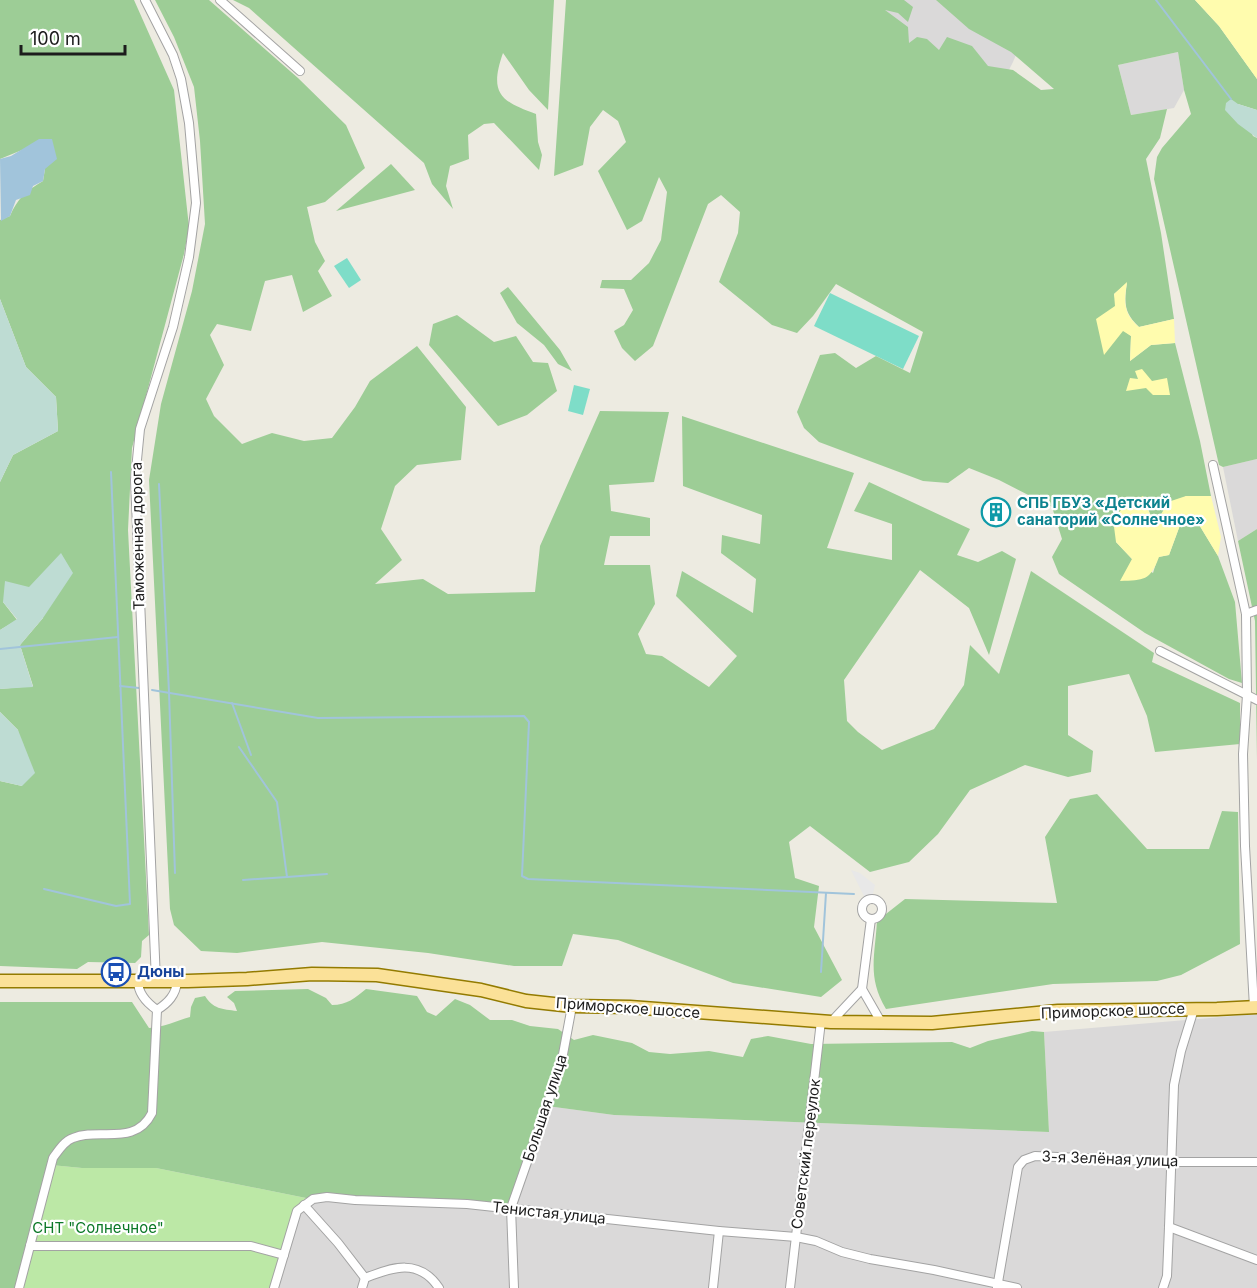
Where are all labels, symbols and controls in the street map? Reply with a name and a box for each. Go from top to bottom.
scale bar [21,18,124,56]
text: 100 m [30,28,81,49]
street label: Таможенная дорога [127,462,148,610]
place label: СПБ ГБУЗ «Детский санаторий «Солнечное» [1017,493,1205,529]
building icon: СПБ ГБУЗ «Детский санаторий «Солнечное» [980,496,1012,528]
bus stop icon: Дюны [100,956,132,988]
place label: Дюны [137,962,184,981]
street label: Приморское шоссе [555,993,701,1022]
street label: Приморское шоссе [1040,998,1186,1023]
street label: Большая улица [518,1052,571,1164]
street label: Советский переулок [787,1078,824,1230]
street label: 3-я Зелёная улица [1041,1147,1179,1170]
street label: Тенистая улица [491,1197,607,1228]
park label: СНТ "Солнечное" [32,1218,164,1237]

